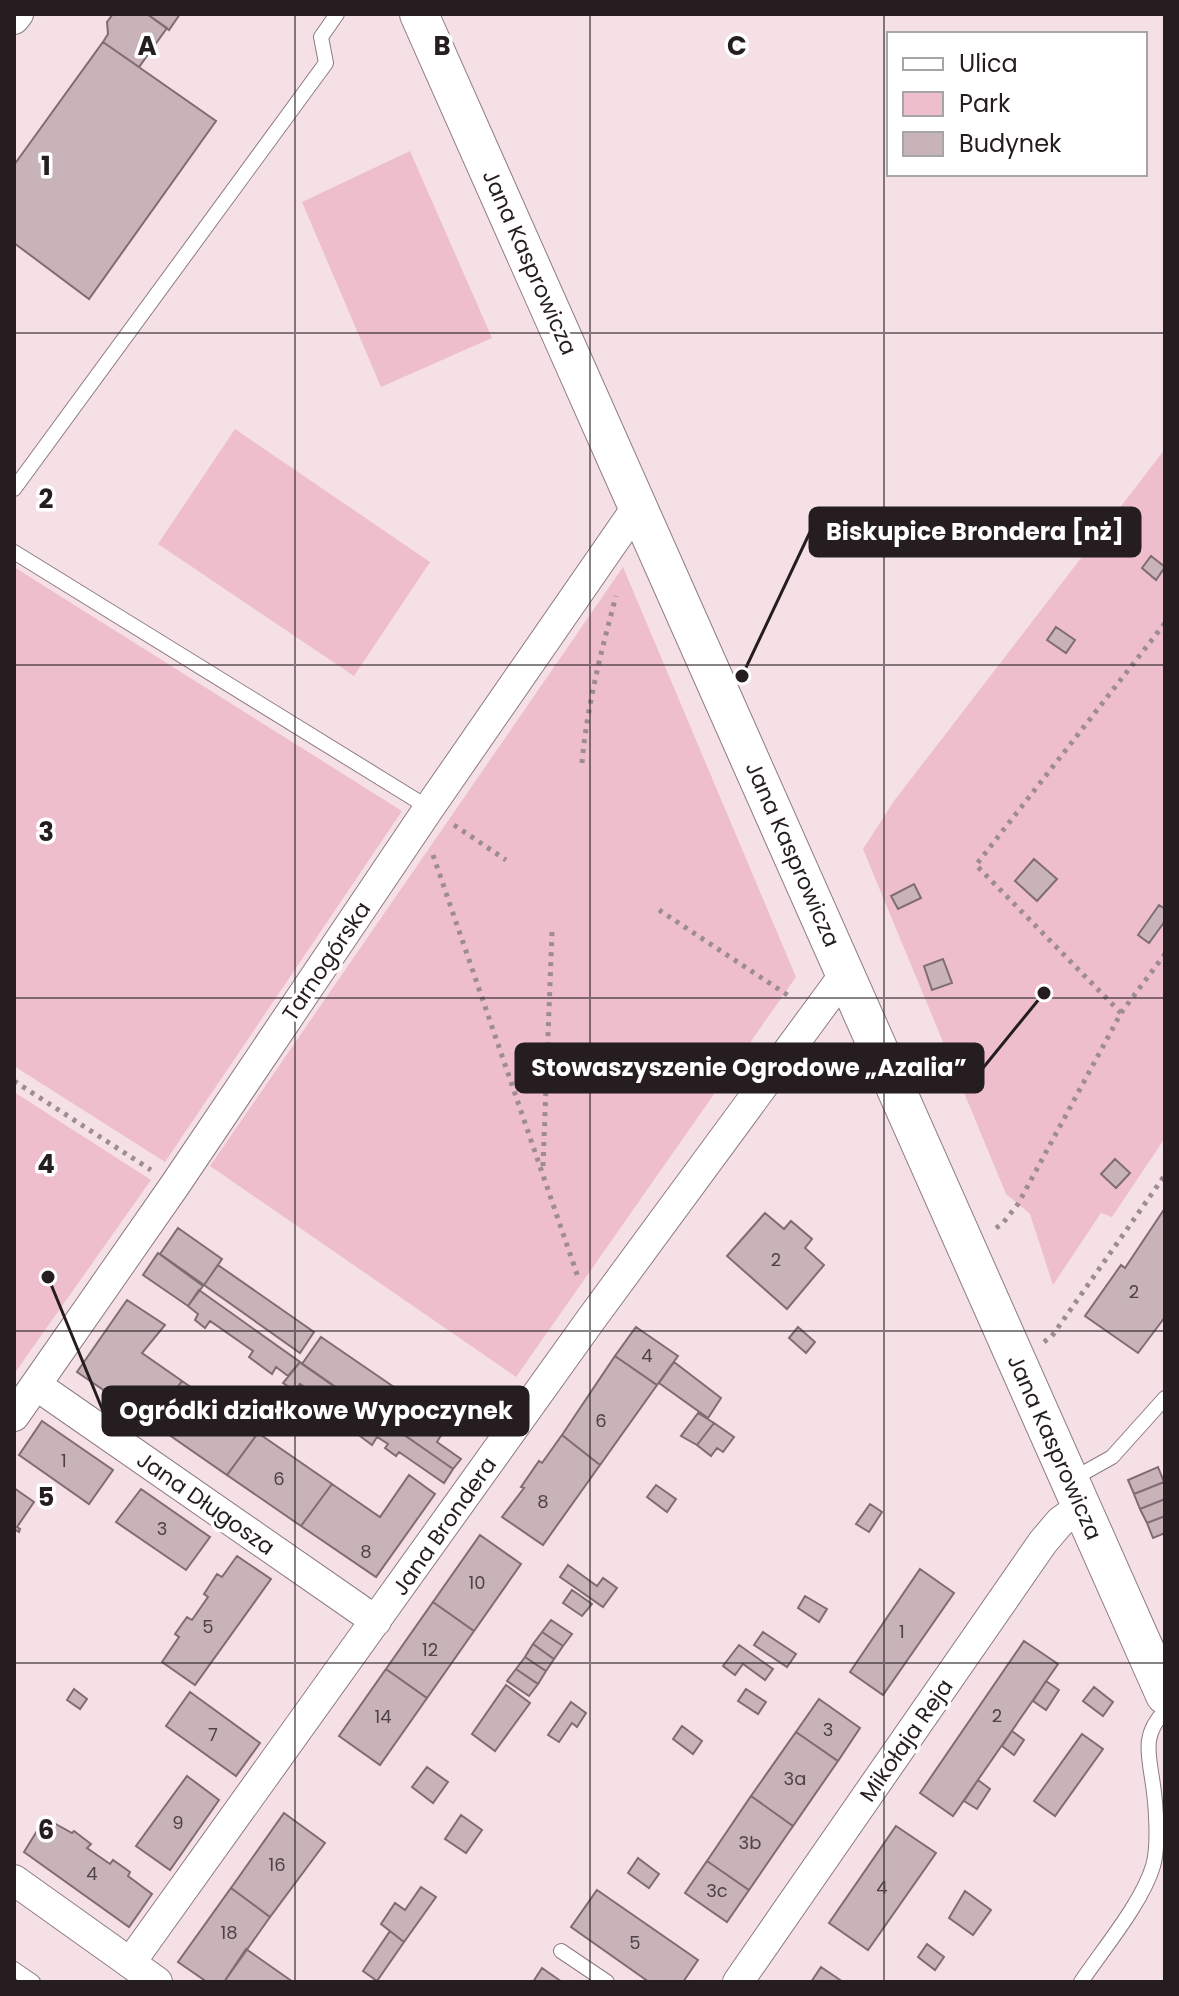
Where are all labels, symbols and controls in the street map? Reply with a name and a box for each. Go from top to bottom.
text: A [137,28,157,64]
text: B [433,28,451,64]
text: C [727,28,747,64]
legend [887,32,1147,176]
text: Ulica [959,47,1018,80]
text: Park [959,87,1011,120]
text: Budynek [959,127,1062,160]
text: 1 [41,148,51,184]
street label: Jana Kasprowicza [475,165,584,360]
text: 2 [39,481,54,517]
callout: Biskupice Brondera [nż] [810,508,1140,556]
text: Biskupice Brondera [nż] [826,515,1124,548]
street label: Jana Kasprowicza [738,757,847,952]
text: 3 [38,814,54,850]
street label: Tarnogórska [275,895,378,1027]
callout: Stowaszyszenie Ogrodowe „Azalia” [516,1044,983,1092]
text: Stowaszyszenie Ogrodowe „Azalia” [531,1051,967,1084]
text: 4 [37,1146,55,1182]
house number: 2 [771,1247,781,1272]
house number: 2 [1129,1279,1139,1304]
house number: 4 [641,1343,653,1368]
street label: Jana Kasprowicza [1000,1350,1109,1545]
callout: Ogródki działkowe Wypoczynek [103,1387,528,1435]
text: Ogródki działkowe Wypoczynek [119,1394,513,1427]
house number: 6 [595,1408,607,1433]
street label: Jana Długosza [131,1444,281,1563]
house number: 1 [61,1448,67,1473]
street label: Jana Brondera [385,1451,504,1602]
house number: 6 [273,1466,285,1491]
text: 5 [38,1479,54,1515]
house number: 8 [537,1489,549,1514]
house number: 3 [157,1516,167,1541]
house number: 8 [360,1539,372,1564]
house number: 10 [468,1570,486,1595]
house number: 5 [202,1614,214,1639]
house number: 1 [899,1619,905,1644]
house number: 12 [422,1637,438,1662]
street label: Mikołaja Reja [852,1673,960,1808]
house number: 2 [992,1703,1002,1728]
house number: 14 [374,1704,392,1729]
house number: 3 [823,1717,833,1742]
house number: 7 [208,1722,218,1747]
house number: 3a [784,1766,806,1791]
house number: 9 [172,1810,184,1835]
text: 6 [38,1812,54,1848]
house number: 3b [739,1830,761,1855]
house number: 16 [268,1852,286,1877]
house number: 4 [86,1861,98,1886]
house number: 4 [876,1875,888,1900]
house number: 3c [706,1878,728,1903]
house number: 18 [220,1920,238,1945]
house number: 5 [629,1930,641,1955]

